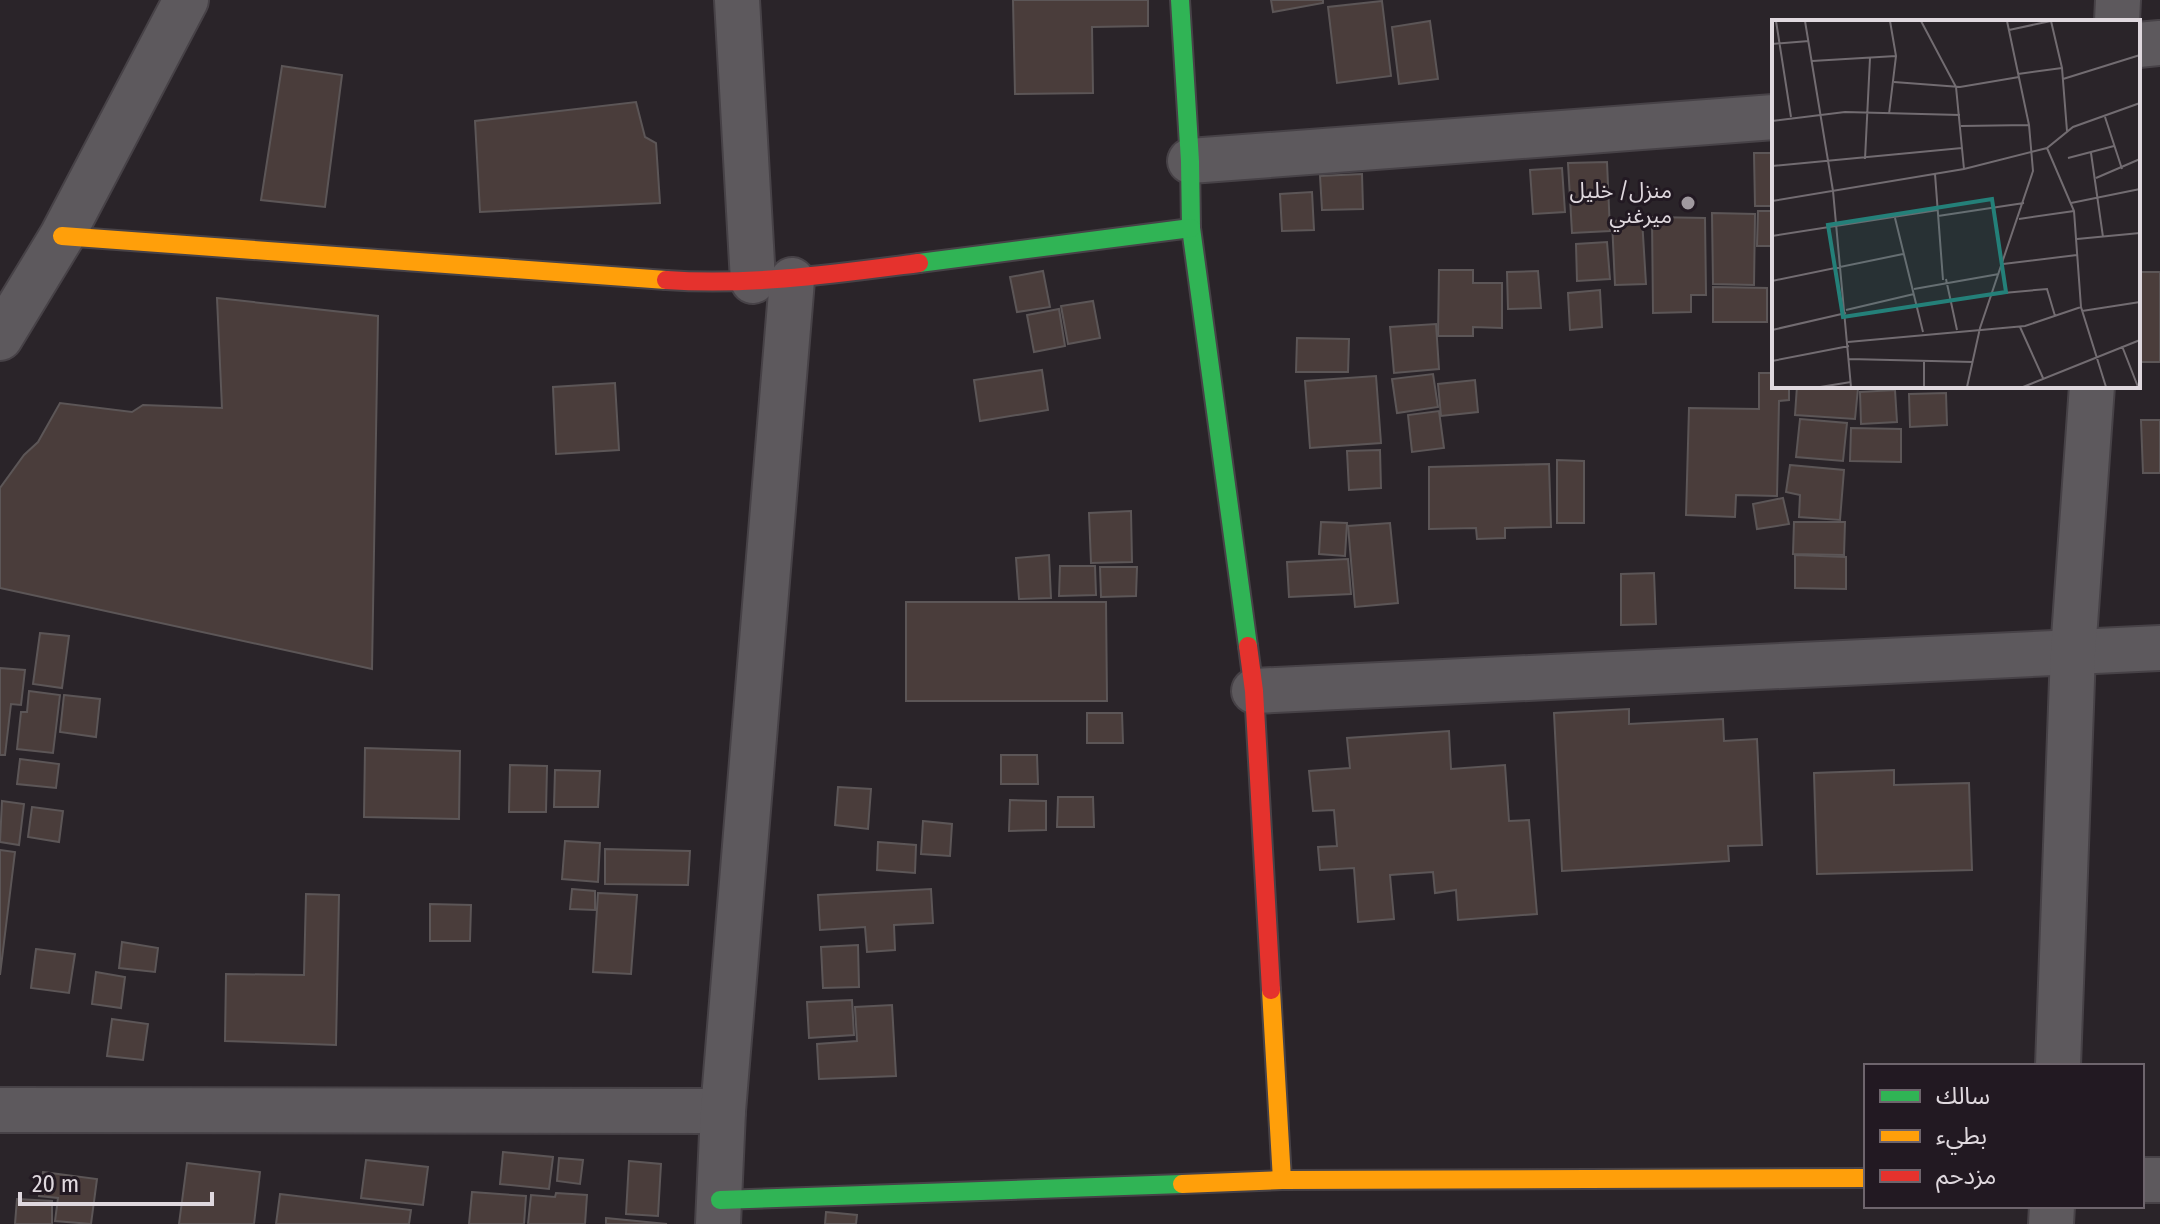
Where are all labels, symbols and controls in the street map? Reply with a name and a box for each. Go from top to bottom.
inset map [1772,20,2140,388]
place label: منزل/ خليل ميرغني [1570,177,1672,232]
marker: منزل/ خليل ميرغني [1679,194,1697,212]
legend [1864,1064,2144,1208]
text: سالك [1936,1082,1990,1110]
text: بطيء [1936,1122,1987,1155]
scale bar [20,1156,212,1206]
text: مزدحم [1936,1162,1996,1193]
text: 20 m [32,1170,79,1198]

